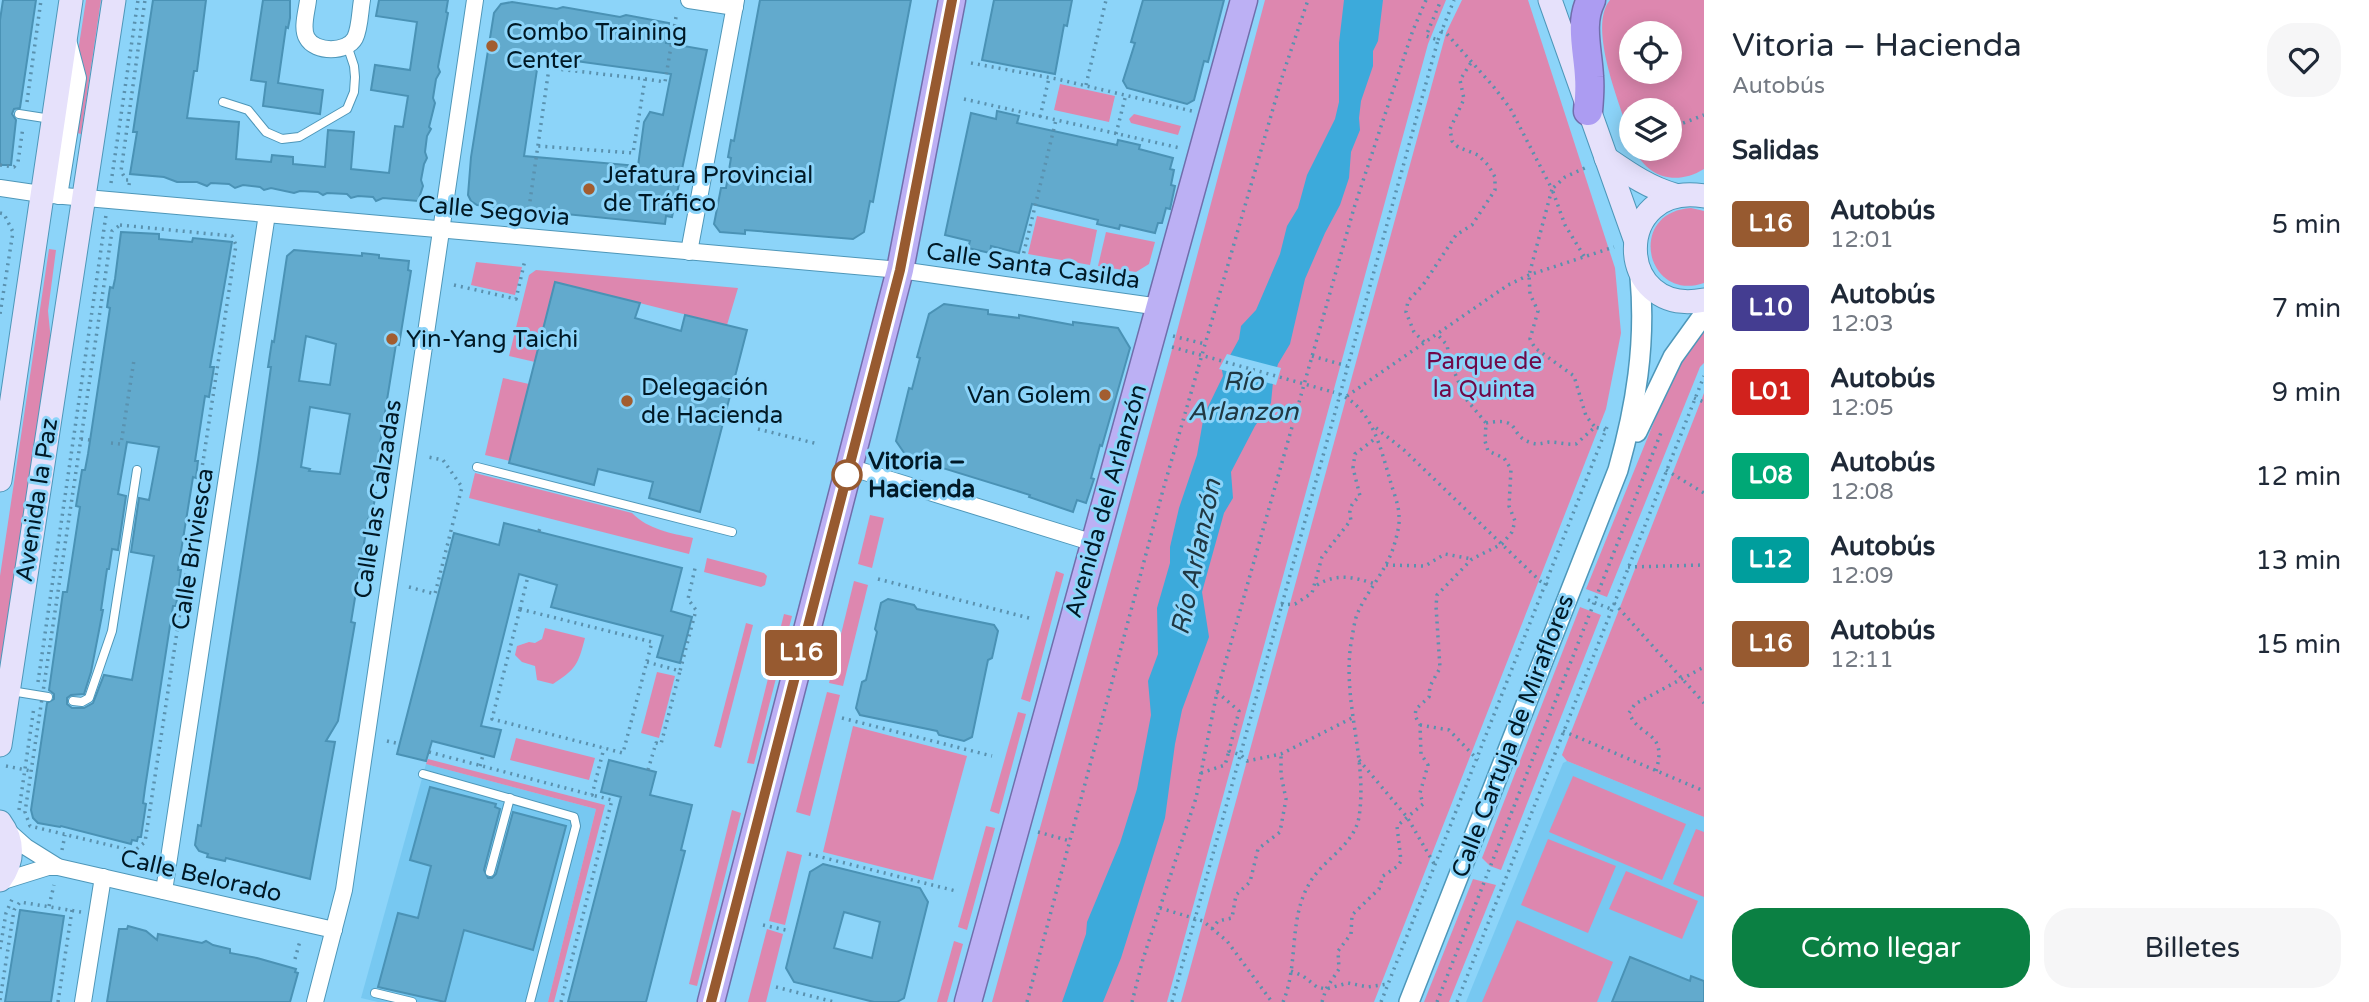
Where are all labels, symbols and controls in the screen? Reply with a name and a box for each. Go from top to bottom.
place label: Combo Training Center [506,18,687,75]
map controls [1619,21,1682,161]
button: locate [1619,21,1682,84]
button: heart [2267,23,2341,97]
text: Vitoria – Hacienda [1732,26,2022,65]
marker: Combo Training Center [484,38,500,54]
text: Autobús [1732,72,1825,100]
button: layers [1619,98,1682,161]
text: Salidas [1732,135,1819,166]
place label: Jefatura Provincial de Tráfico [603,161,813,218]
marker: Jefatura Provincial de Tráfico [581,181,597,197]
street label: Calle Segovia [417,190,571,232]
text: Autobús [1830,195,1935,226]
text: L16 [1749,209,1792,238]
text: 5 min [2272,209,2341,240]
text: 12:01 [1830,226,1894,254]
street label: Calle Santa Casilda [924,237,1142,295]
text: Autobús [1830,279,1935,310]
text: L10 [1749,293,1792,322]
text: 7 min [2272,293,2341,324]
text: 12:03 [1830,310,1894,338]
place label: Yin-Yang Taichi [406,325,578,354]
marker: Yin-Yang Taichi [384,331,400,347]
park label: Parque de la Quinta [1426,347,1542,404]
text: Autobús [1830,363,1935,394]
water label: Río Arlanzon [1188,366,1300,427]
place label: Delegación de Hacienda [641,373,783,430]
text: L01 [1749,377,1792,406]
text: 9 min [2272,377,2341,408]
place label: Van Golem [967,381,1091,410]
street label: Avenida del Arlanzón [1059,381,1153,621]
marker: Van Golem [1097,387,1113,403]
marker: Delegación de Hacienda [619,393,635,409]
text: 12:05 [1830,394,1894,422]
street label: Calle las Calzadas [348,398,408,600]
street label: Avenida la Paz [10,416,64,584]
place label: Vitoria – Hacienda [868,447,975,504]
text: Autobús [1830,447,1935,478]
marker: Vitoria – Hacienda [832,460,862,490]
text: L08 [1749,461,1792,490]
text: 12 min [2255,461,2341,492]
street label: Calle Briviesca [166,466,220,632]
water label: Río Arlanzón [1164,475,1228,638]
text: 12:08 [1830,478,1894,506]
text: Autobús [1830,531,1935,562]
text: L12 [1749,545,1792,574]
text: 13 min [2255,545,2341,576]
text: 12:09 [1830,562,1894,590]
street label: Calle Cartuja de Miraflores [1446,590,1580,882]
text: Autobús [1830,615,1935,646]
text: L16 [1749,629,1792,658]
text: 15 min [2255,629,2341,660]
line badge: L16 [761,630,841,676]
text: L16 [779,638,823,667]
text: 12:11 [1830,646,1894,674]
street label: Calle Belorado [117,843,285,909]
button: Cómo llegar [1732,908,2030,988]
button: Billetes [2044,908,2341,988]

